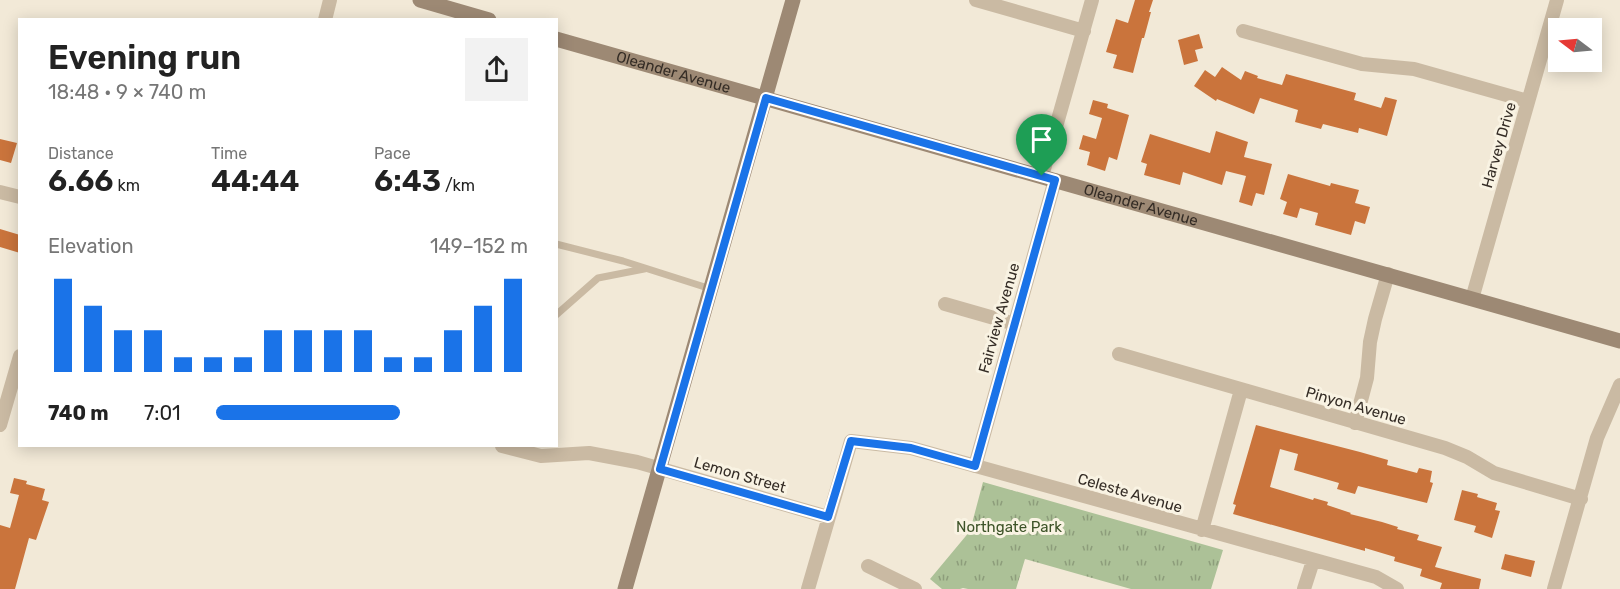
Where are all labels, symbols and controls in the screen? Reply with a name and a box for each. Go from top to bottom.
north arrow [1548,18,1602,72]
map controls [1548,18,1602,72]
text: Evening run [48,38,241,77]
button: share [465,38,528,101]
street label: Oleander Avenue [614,48,733,97]
text: 18:48 · 9 × 740 m [48,80,206,104]
street label: Harvey Drive [1478,100,1520,190]
pin [1016,114,1067,176]
icon: arrive [1025,123,1058,156]
text: Distance [48,144,114,163]
text: Time [211,144,247,163]
text: Pace [374,144,411,163]
text: 6.66 [48,163,114,199]
text: 44:44 [211,163,300,199]
text: 6:43 [374,163,441,199]
text: km [114,176,140,195]
text: /km [441,176,475,195]
street label: Oleander Avenue [1082,180,1200,230]
text: Elevation [48,234,134,258]
text: 149–152 m [430,234,528,258]
street label: Fairview Avenue [975,261,1023,375]
street label: Pinyon Avenue [1304,383,1408,429]
text: 740 m [48,401,109,425]
text: 7:01 [144,401,181,425]
street label: Lemon Street [692,453,788,497]
street label: Celeste Avenue [1076,469,1184,517]
park label: Northgate Park [956,518,1062,536]

